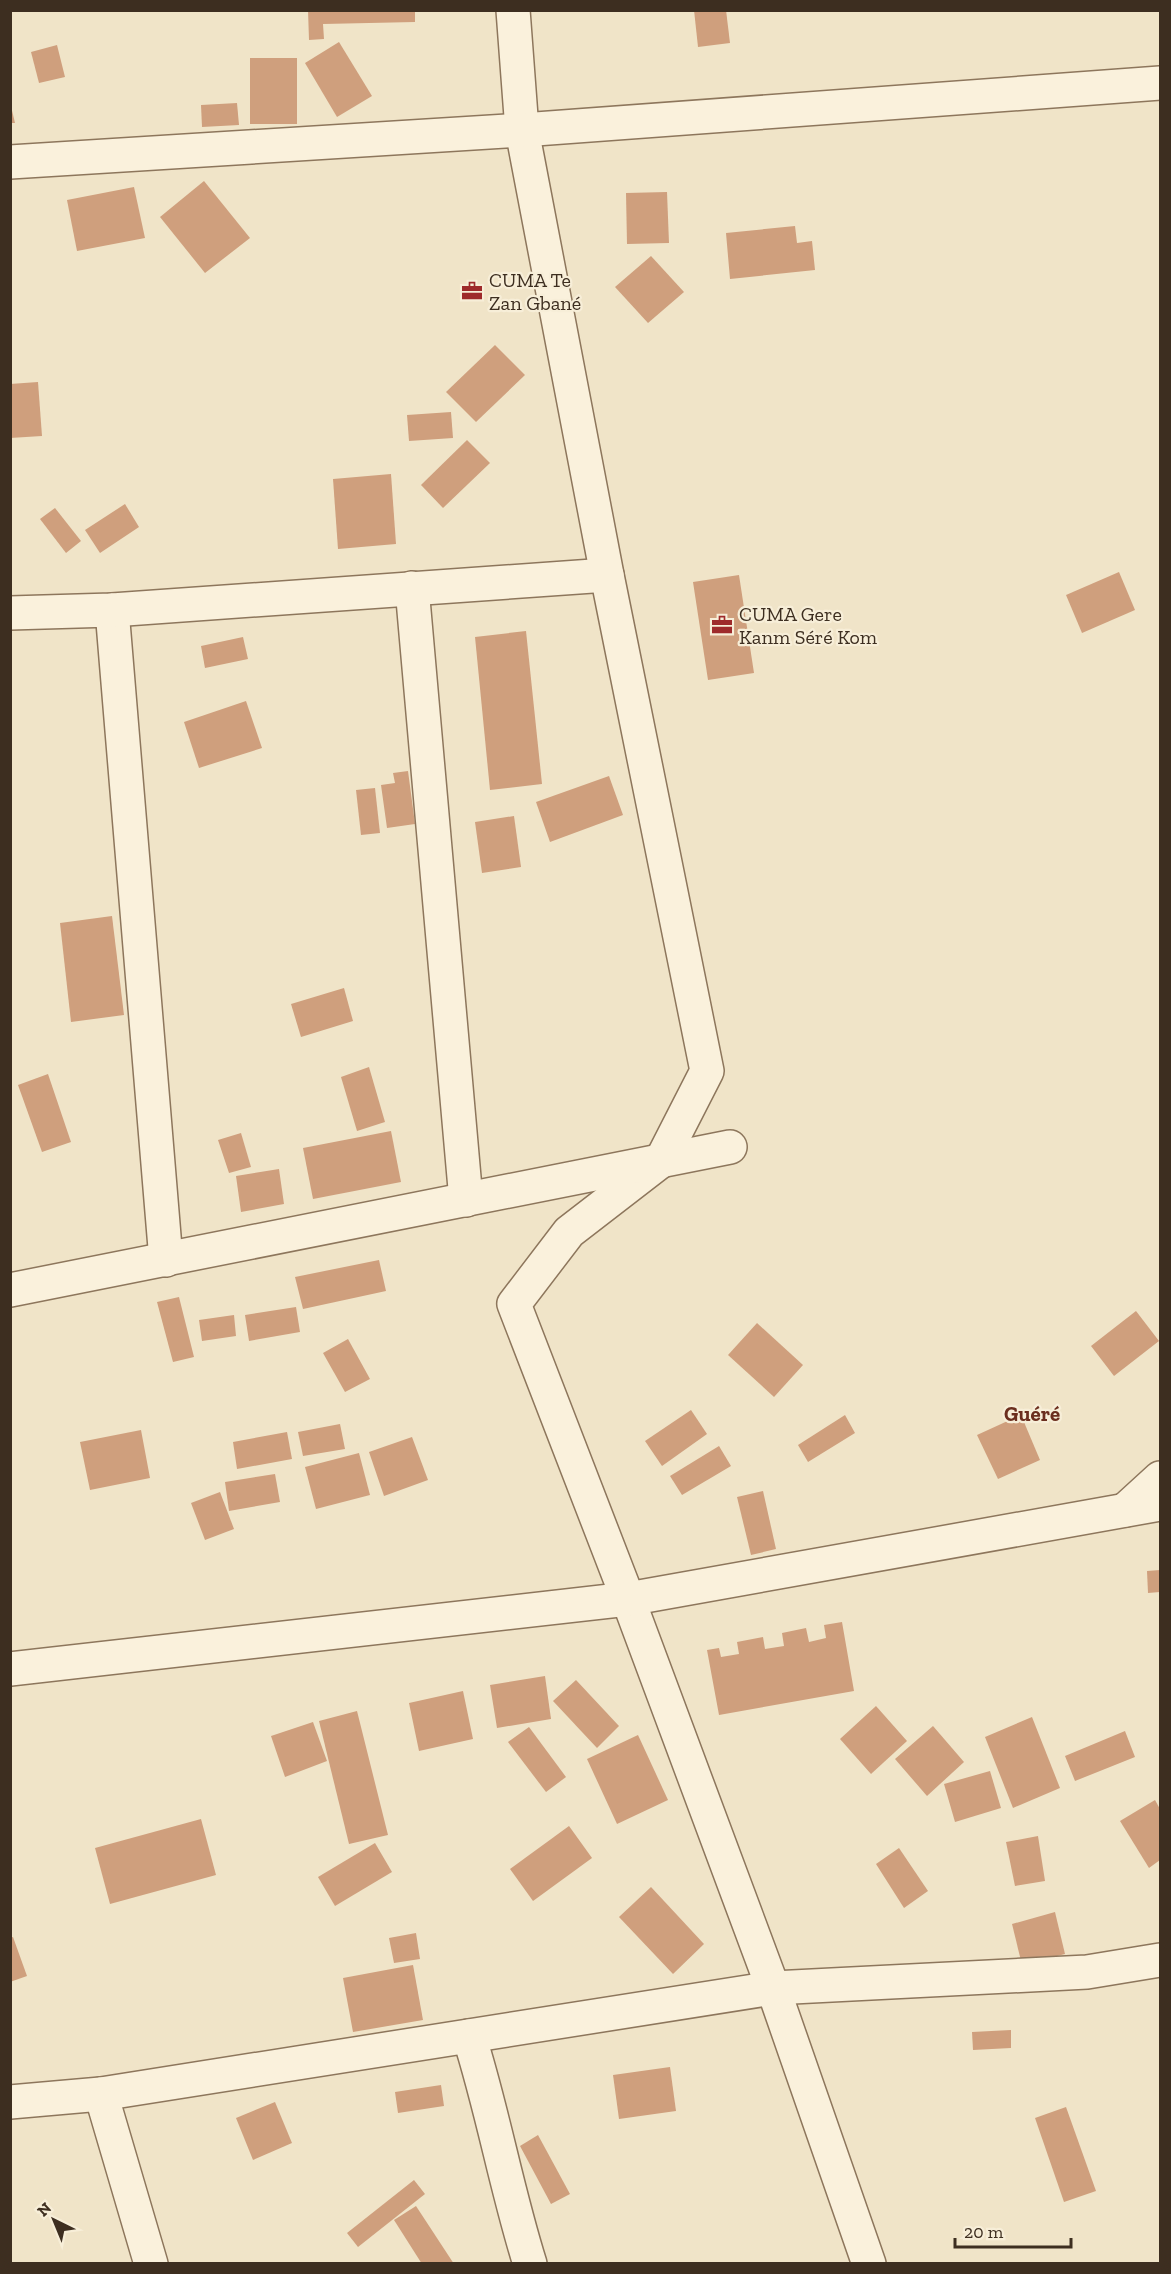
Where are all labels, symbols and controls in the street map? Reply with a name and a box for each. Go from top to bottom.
place label: CUMA Te Zan Gbané [489,268,581,315]
office icon: CUMA Te Zan Gbané [460,279,484,303]
place label: CUMA Gere Kanm Séré Kom [739,602,878,649]
office icon: CUMA Gere Kanm Séré Kom [710,613,734,637]
district label: Guéré [1004,1401,1060,1426]
north arrow [24,2190,84,2250]
text: N [33,2198,55,2220]
scale bar [955,2211,1070,2249]
text: 20 m [964,2221,1004,2243]

